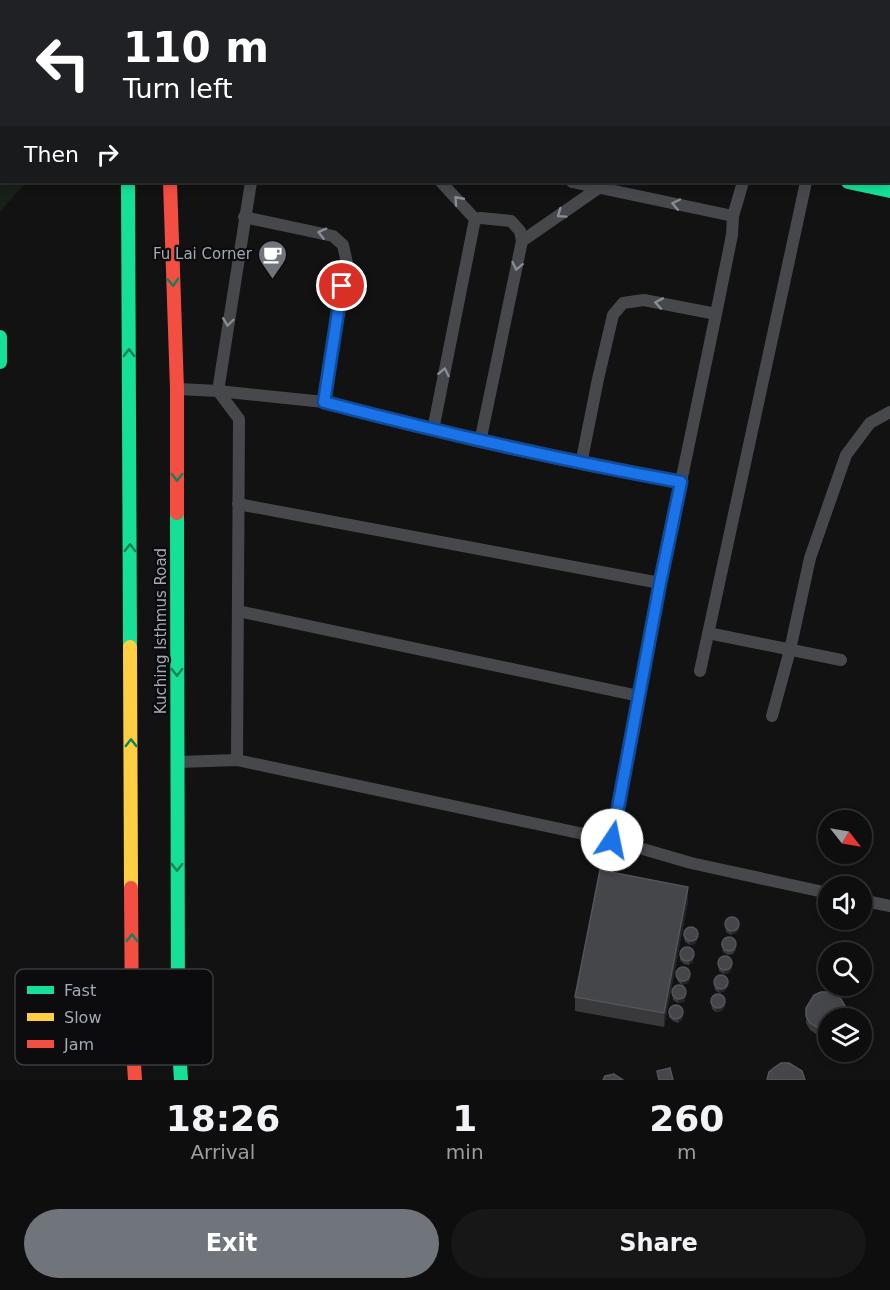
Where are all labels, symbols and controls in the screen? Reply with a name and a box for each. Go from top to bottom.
text: 110 m [123,23,269,72]
icon: left [24,24,102,102]
text: Turn left [123,73,233,104]
icon: right [91,138,124,171]
text: Then [24,142,79,167]
one-way arrow [454,197,465,207]
one-way arrow [671,198,681,211]
one-way arrow [557,207,568,218]
one-way arrow [317,227,327,240]
cafe icon: Fu Lai Corner [257,238,289,280]
place label: Fu Lai Corner [153,245,253,263]
pin [316,260,367,311]
one-way arrow [511,261,524,271]
icon: arrive [325,269,358,302]
one-way arrow [167,277,180,286]
one-way arrow [654,297,664,310]
one-way arrow [223,318,235,327]
one-way arrow [123,348,135,357]
one-way arrow [437,368,450,378]
one-way arrow [171,472,183,481]
one-way arrow [124,543,136,552]
street label: Kuching Isthmus Road [152,548,170,714]
one-way arrow [171,667,183,676]
one-way arrow [125,738,137,747]
position arrow [580,808,644,872]
north arrow [818,810,872,864]
map controls [818,810,872,1062]
one-way arrow [171,862,183,871]
button: sound [818,876,872,930]
one-way arrow [126,933,138,942]
button: search [818,942,872,996]
legend [15,969,213,1065]
text: Fast [64,981,96,1000]
text: Slow [64,1008,101,1027]
button: layers [818,1008,872,1062]
text: Jam [63,1035,94,1054]
text: 18:26 [166,1098,280,1139]
text: 1 [452,1098,477,1139]
text: 260 [649,1098,724,1139]
text: Arrival [190,1140,255,1164]
text: min [446,1140,484,1164]
text: m [677,1140,697,1164]
button: Exit [24,1209,439,1278]
button: Share [451,1209,866,1278]

